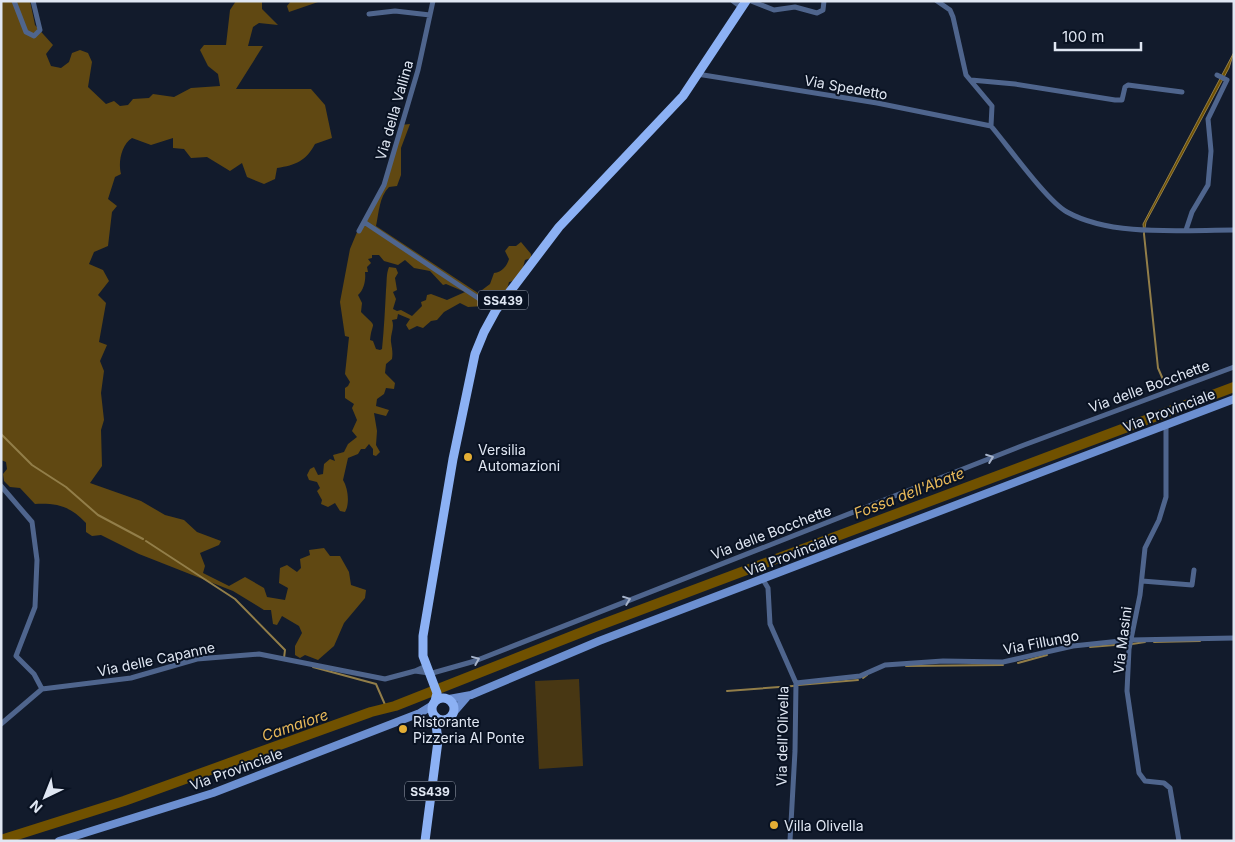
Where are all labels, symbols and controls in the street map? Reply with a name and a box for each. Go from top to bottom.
scale bar [1055,20,1141,52]
text: 100 m [1062,27,1104,46]
street label: Via della Vallina [372,58,416,162]
street label: Via Spedetto [803,71,889,103]
road number: SS439 [478,290,528,310]
street label: Via delle Bocchette [1086,356,1212,416]
street label: Via Provinciale [1121,385,1217,435]
place label: Versilia Automazioni [478,441,560,474]
marker: Versilia Automazioni [462,451,474,463]
one-way arrow [985,454,994,465]
water label: Fossa dell'Abate [851,463,967,523]
street label: Via delle Bocchette [709,501,833,563]
street label: Via Provinciale [743,529,839,579]
one-way arrow [622,596,631,607]
street label: Via Masini [1109,605,1135,675]
street label: Via Fillungo [1002,626,1080,658]
street label: Via delle Capanne [96,638,216,680]
one-way arrow [471,656,480,667]
street label: Via dell'Olivella [773,686,791,786]
water label: Camaiore [259,705,331,745]
place label: Ristorante Pizzeria Al Ponte [413,713,525,746]
marker: Ristorante Pizzeria Al Ponte [397,723,409,735]
street label: Via Provinciale [187,744,285,794]
north arrow [20,772,70,822]
road number: SS439 [405,781,455,800]
text: N [26,797,45,817]
place label: Villa Olivella [784,817,864,834]
marker: Villa Olivella [768,819,780,831]

